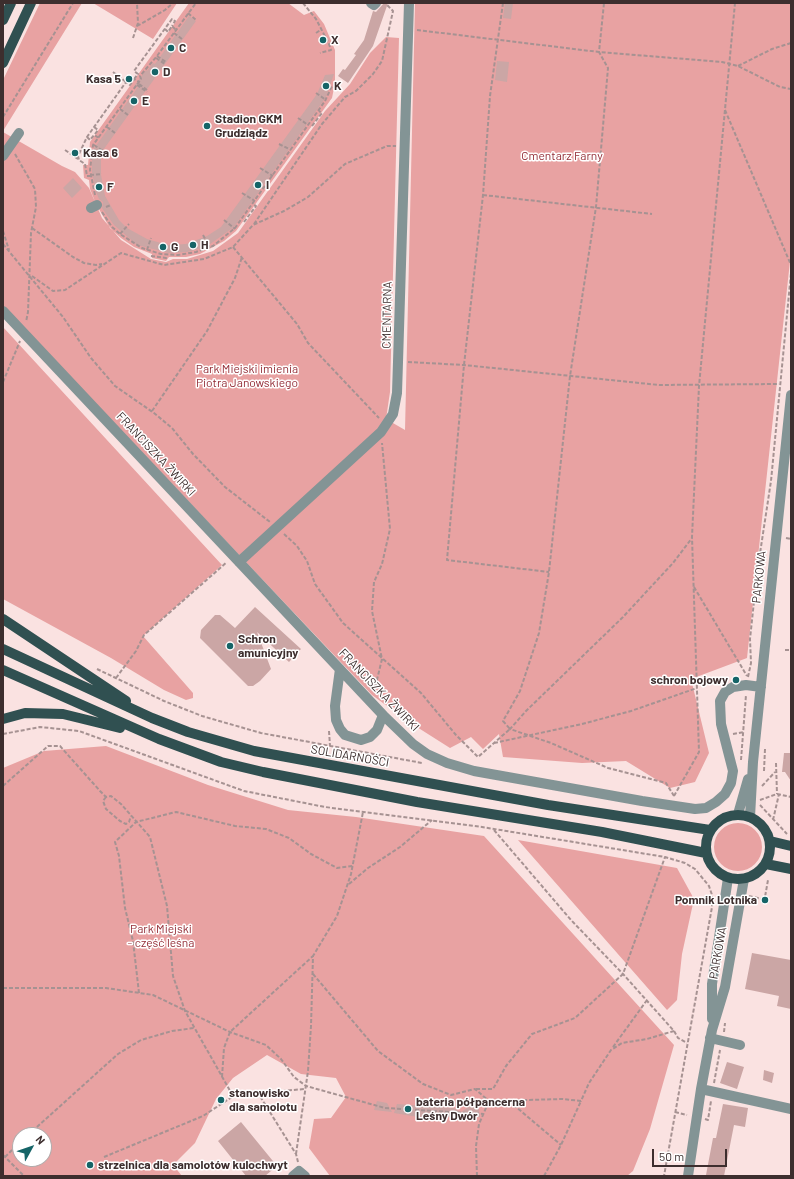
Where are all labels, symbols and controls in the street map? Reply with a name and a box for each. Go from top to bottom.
place label: X [331,33,339,47]
marker: X [318,35,328,45]
place label: C [179,41,186,55]
marker: C [166,43,176,53]
place label: D [163,65,170,79]
marker: D [150,67,160,77]
place label: Kasa 5 [86,72,121,86]
marker: Kasa 5 [124,74,134,84]
place label: K [334,79,342,93]
marker: K [321,81,331,91]
place label: E [142,94,149,108]
marker: E [129,96,139,106]
place label: Stadion GKM Grudziądz [215,112,282,140]
marker: Stadion GKM Grudziądz [202,121,212,131]
place label: Kasa 6 [83,146,118,160]
marker: Kasa 6 [70,148,80,158]
park label: Cmentarz Farny [521,149,603,163]
place label: I [266,178,269,192]
place label: F [107,180,114,194]
marker: I [253,180,263,190]
marker: F [94,182,104,192]
place label: H [201,238,209,252]
place label: G [171,240,178,254]
marker: H [188,240,198,250]
marker: G [158,242,168,252]
street label: CMENTARNA [379,281,395,349]
park label: Park Miejski imienia Piotra Janowskiego [196,362,298,390]
street label: FRANCISZKA ŻWIRKI [113,409,199,499]
street label: PARKOWA [749,550,769,604]
place label: Schron amunicyjny [238,632,298,660]
marker: Schron amunicyjny [225,641,235,651]
street label: FRANCISZKA ŻWIRKI [336,646,422,734]
place label: schron bojowy [651,673,728,687]
marker: schron bojowy [731,675,741,685]
street label: SOLIDARNOŚCI [310,742,390,770]
place label: Pomnik Lotnika [675,893,757,907]
marker: Pomnik Lotnika [760,895,770,905]
park label: Park Miejski - część leśna [128,922,194,950]
street label: PARKOWA [706,926,730,980]
place label: stanowisko dla samolotu [229,1086,297,1114]
marker: stanowisko dla samolotu [216,1095,226,1105]
place label: bateria półpancerna Leśny Dwór [416,1095,525,1123]
marker: bateria półpancerna Leśny Dwór [403,1104,413,1114]
north arrow [12,1127,52,1167]
text: N [33,1133,48,1147]
scale bar [654,1141,729,1167]
text: 50 m [659,1149,684,1163]
place label: strzelnica dla samolotów kulochwyt [98,1158,288,1172]
marker: strzelnica dla samolotów kulochwyt [85,1160,95,1170]

